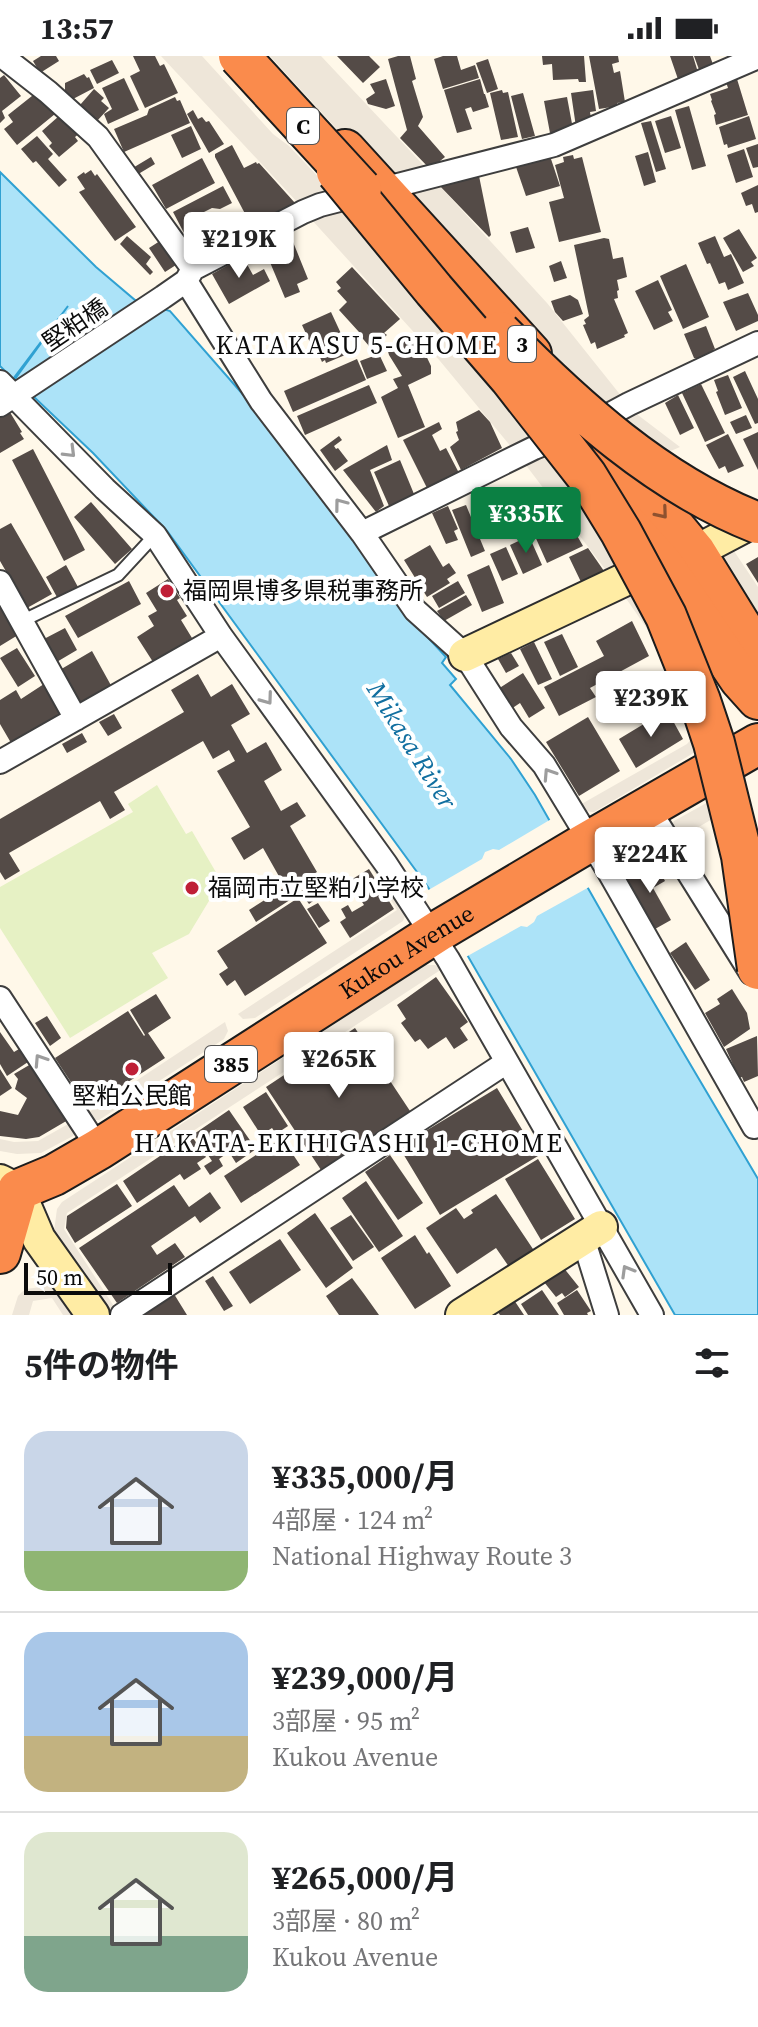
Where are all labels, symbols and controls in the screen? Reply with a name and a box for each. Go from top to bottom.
text: 13:57 [40,8,114,49]
road number: C [287,108,319,144]
pin: ¥219K [183,212,295,280]
text: ¥219K [202,220,276,256]
street label: 堅粕橋 [36,291,114,358]
road number: 3 [508,326,536,362]
district label: KATAKASU 5-CHOME [215,327,499,363]
one-way arrow [61,443,75,457]
pin: ¥335K [470,487,582,555]
text: ¥335K [489,495,563,531]
one-way arrow [335,498,349,513]
one-way arrow [652,503,667,518]
place label: 福岡県博多県税事務所 [183,574,423,607]
marker: 福岡県博多県税事務所 [158,582,176,600]
pin: ¥239K [595,671,707,739]
water label: Mikasa River [358,674,466,816]
text: ¥239K [614,679,688,715]
one-way arrow [257,690,272,705]
one-way arrow [544,768,559,783]
pin: ¥224K [594,827,706,895]
text: ¥224K [613,835,687,871]
place label: 福岡市立堅粕小学校 [208,871,424,904]
marker: 福岡市立堅粕小学校 [183,879,201,897]
street label: Kukou Avenue [333,896,480,1006]
pin: ¥265K [283,1032,395,1100]
text: ¥265K [302,1040,376,1076]
road number: 385 [205,1046,257,1082]
one-way arrow [35,1054,50,1069]
marker: 堅粕公民館 [123,1060,141,1078]
place label: 堅粕公民館 [72,1079,192,1112]
district label: HAKATA-EKIHIGASHI 1-CHOME [134,1125,564,1161]
scale bar [24,1259,172,1295]
text: 50 m [36,1262,83,1292]
one-way arrow [621,1265,636,1280]
icon: filters [690,1341,734,1385]
text: 5件の物件 [24,1342,178,1388]
text: ¥335,000/月 [272,1453,458,1499]
icon: home [88,1463,184,1559]
text: 4部屋 · 124 m² [272,1502,433,1538]
text: National Highway Route 3 [272,1538,572,1574]
text: ¥239,000/月 [272,1654,458,1700]
icon: home [88,1664,184,1760]
text: 3部屋 · 95 m² [272,1703,420,1739]
text: Kukou Avenue [272,1739,438,1775]
text: ¥265,000/月 [272,1854,458,1900]
icon: home [88,1864,184,1960]
text: 3部屋 · 80 m² [272,1903,420,1939]
text: Kukou Avenue [272,1939,438,1975]

